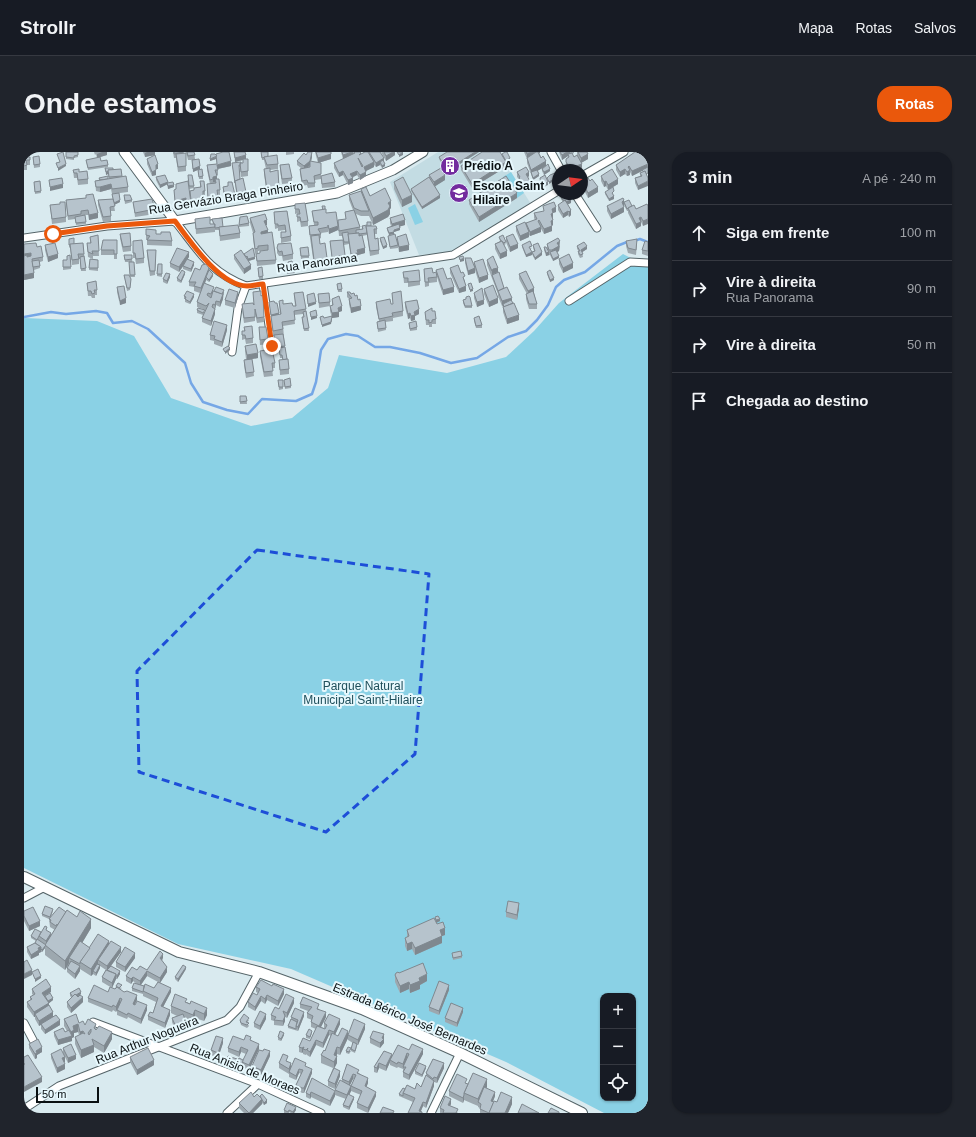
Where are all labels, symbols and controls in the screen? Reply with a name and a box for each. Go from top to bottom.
text: Strollr [20,17,76,38]
text: Mapa [798,20,833,36]
text: Rotas [855,20,892,36]
text: Salvos [914,20,956,36]
button: Rotas [877,86,952,122]
text: Onde estamos [24,88,217,119]
building icon: Prédio A [439,155,461,177]
place label: Prédio A [464,159,513,173]
north arrow [552,164,588,200]
text: 3 min [688,168,732,187]
text: A pé · 240 m [862,171,936,186]
street label: Rua Gervázio Braga Pinheiro [148,179,304,217]
place label: Escola Saint Hilaire [473,179,544,207]
school or university icon: Escola Saint Hilaire [448,182,470,204]
icon: ahead [688,222,710,244]
text: Siga em frente [726,224,829,241]
route start [44,225,62,243]
text: 100 m [900,225,936,240]
street label: Rua Panorama [276,250,358,276]
text: Vire à direita [726,273,816,290]
icon: right [688,278,710,300]
text: 90 m [907,281,936,296]
text: Rua Panorama [726,290,813,305]
icon: right [688,334,710,356]
text: Vire à direita [726,336,816,353]
route end [263,337,281,355]
text: 50 m [907,337,936,352]
icon: arrive [688,390,710,412]
text: Chegada ao destino [726,392,869,409]
park label: Parque Natural Municipal Saint-Hilaire [303,679,423,707]
street label: Estrada Bérico José Bernardes [331,980,489,1058]
map controls [600,993,636,1101]
button: + [600,993,636,1029]
street label: Rua Arthur Nogueira [94,1013,201,1067]
button: − [600,1029,636,1065]
street label: Rua Anisio de Moraes [188,1041,302,1097]
button: locate [600,1065,636,1101]
scale bar [36,1085,99,1104]
text: 50 m [42,1088,66,1100]

